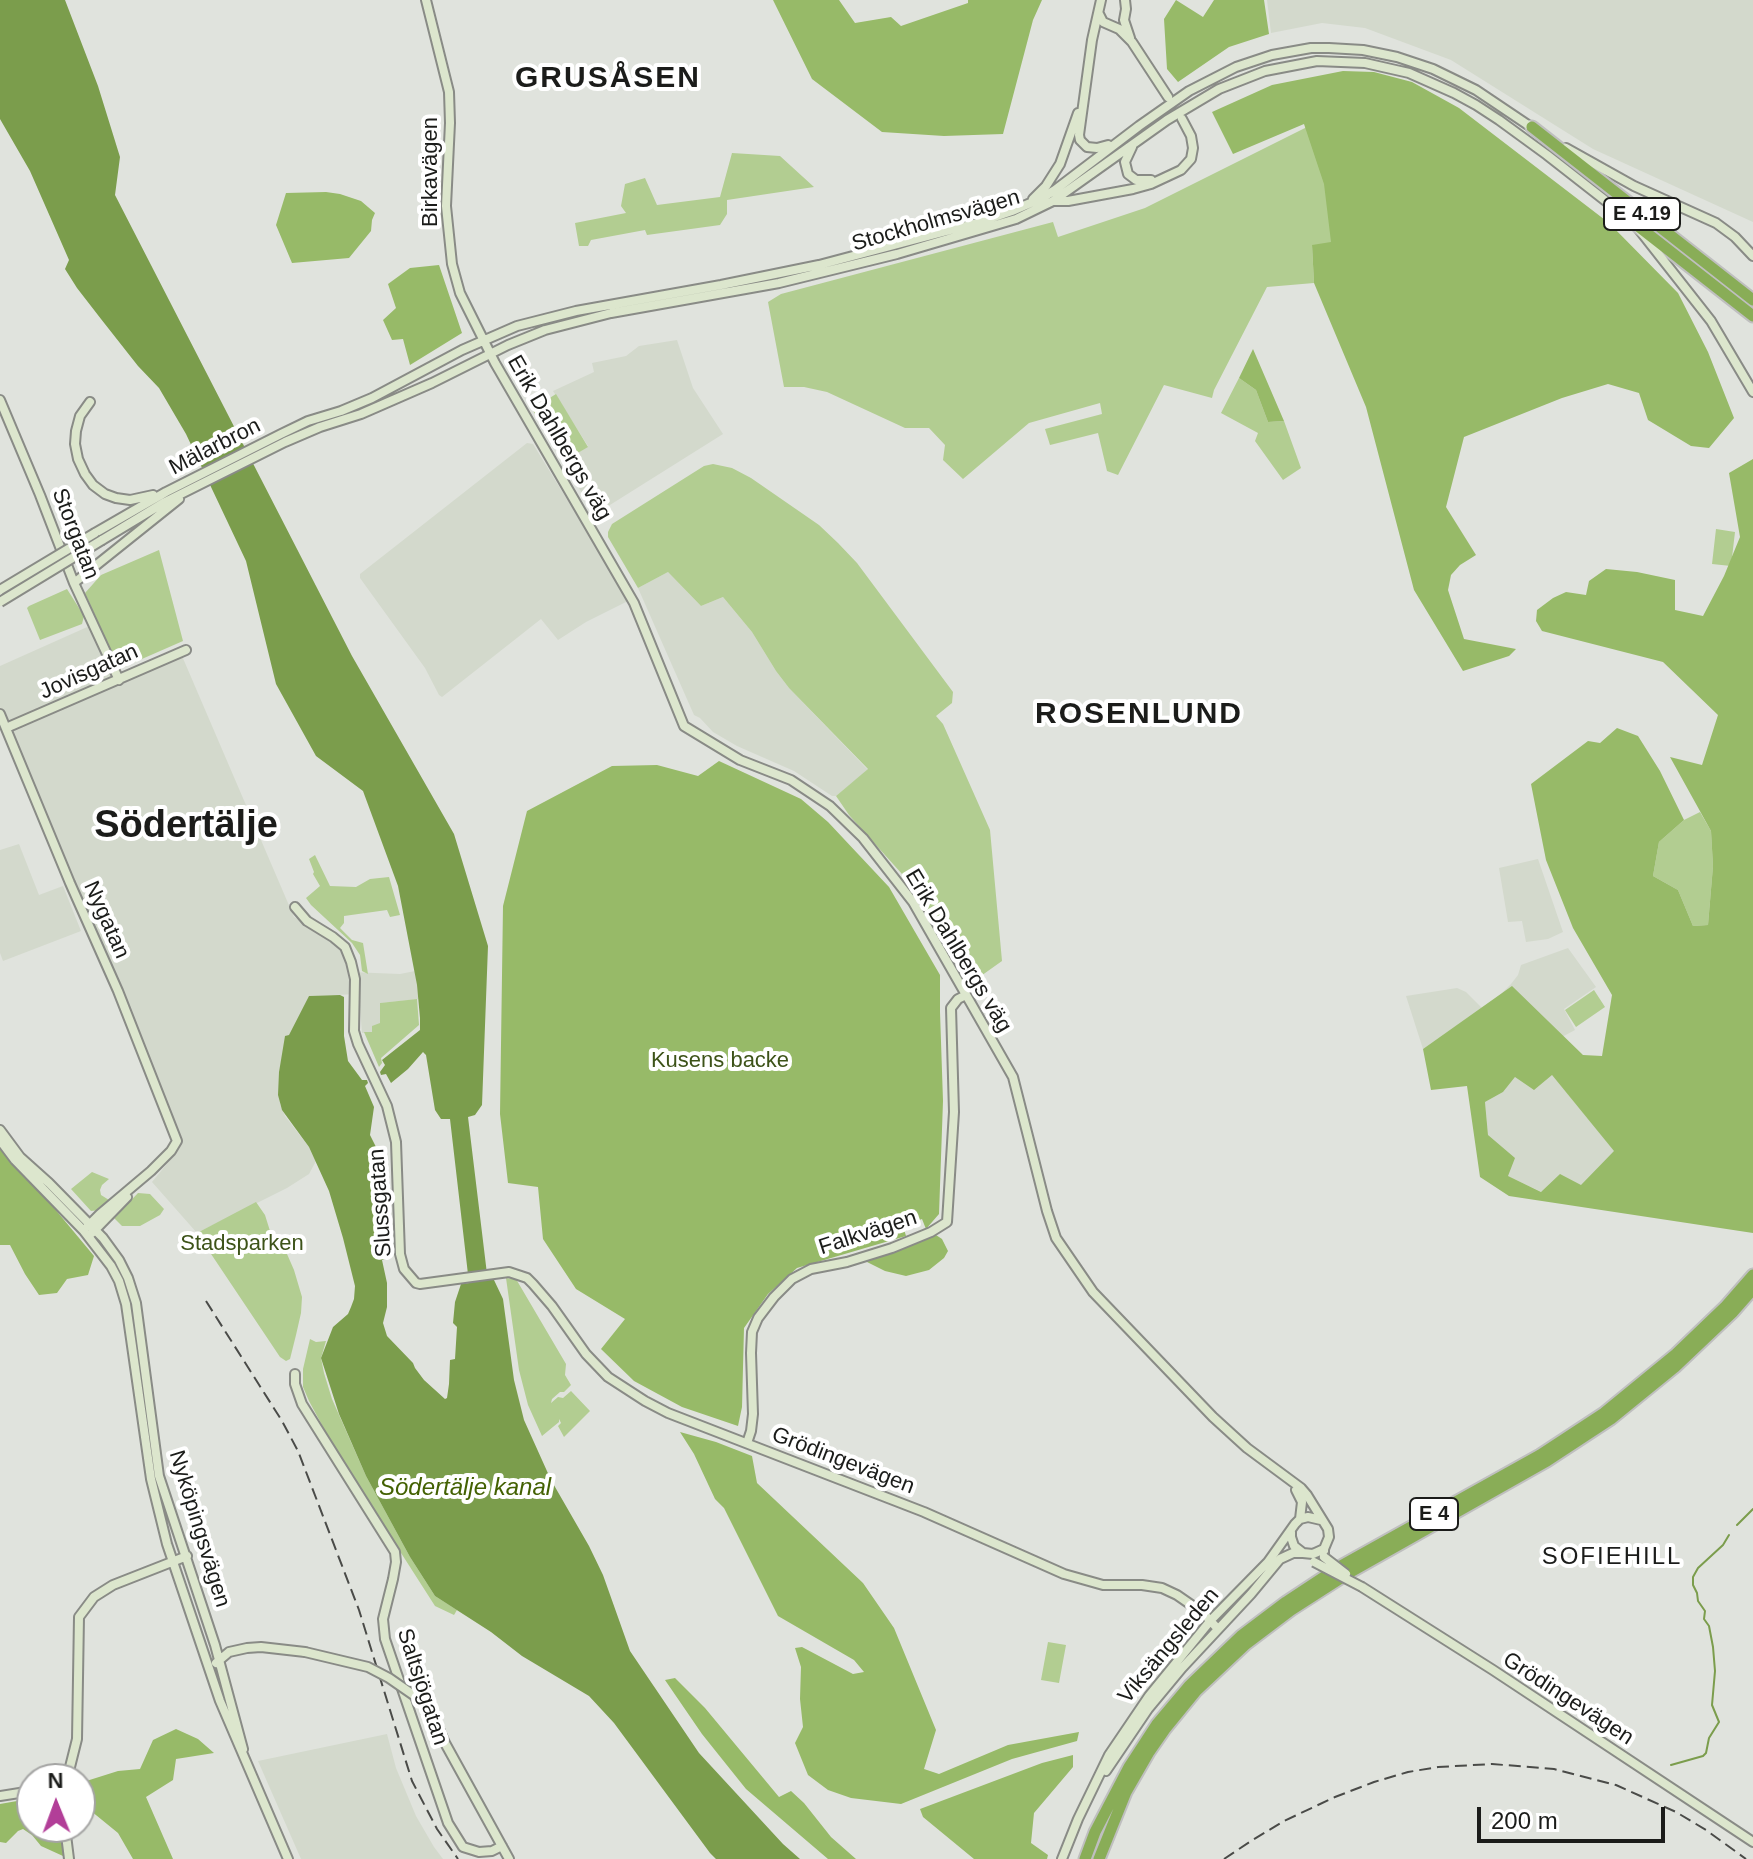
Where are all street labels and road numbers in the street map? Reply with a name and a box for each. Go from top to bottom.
street label: Birkavägen [418,117,444,227]
street label: Stockholmsvägen [849,184,1023,258]
road number: E 4.19 [1604,198,1680,230]
street label: Erik Dahlbergs väg [501,351,617,525]
street label: Mälarbron [165,413,265,481]
street label: Storgatan [46,485,104,583]
street label: Jovisgatan [36,639,142,705]
street label: Erik Dahlbergs väg [899,865,1017,1037]
street label: Nygatan [77,877,135,963]
street label: Slussgatan [364,1148,398,1258]
street label: Falkvägen [816,1205,920,1261]
street label: Grödingevägen [768,1422,918,1500]
street label: Nyköpingsvägen [163,1447,235,1611]
road number: E 4 [1410,1498,1458,1530]
street label: Viksängsleden [1113,1583,1225,1709]
street label: Saltsjögatan [391,1625,453,1749]
street label: Grödingevägen [1498,1647,1638,1751]

